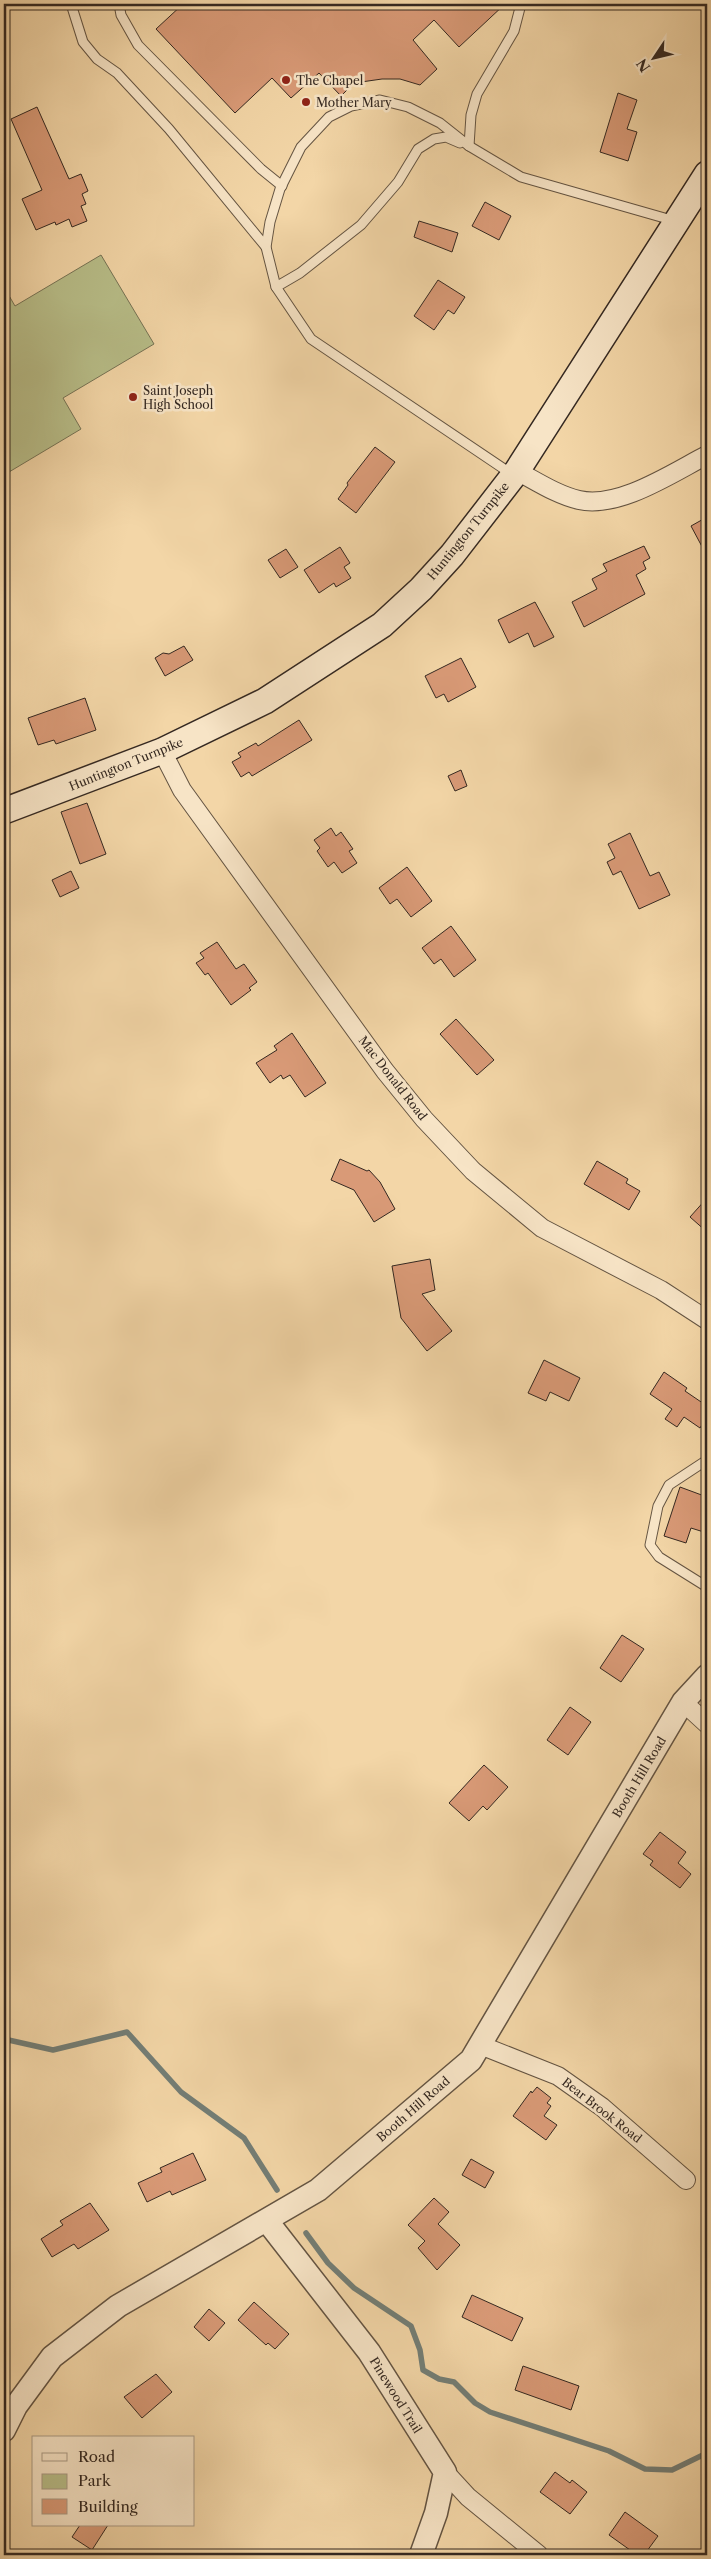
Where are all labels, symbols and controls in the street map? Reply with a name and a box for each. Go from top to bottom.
north arrow [628,32,678,82]
text: N [632,55,654,76]
place label: The Chapel [296,73,364,88]
marker: The Chapel [280,74,292,86]
place label: Mother Mary [316,95,392,110]
marker: Mother Mary [300,96,312,108]
place label: Saint Joseph High School [143,383,214,412]
marker: Saint Joseph High School [127,391,139,403]
street label: Huntington Turnpike [424,479,512,583]
street label: Huntington Turnpike [67,734,185,794]
street label: Mac Donald Road [356,1033,431,1124]
street label: Booth Hill Road [609,1733,669,1820]
street label: Booth Hill Road [373,2073,453,2145]
street label: Bear Brook Road [559,2074,645,2146]
street label: Pinewood Trail [367,2354,426,2436]
legend [32,2436,195,2526]
text: Road [78,2447,115,2466]
text: Park [78,2471,112,2490]
text: Building [78,2497,138,2516]

